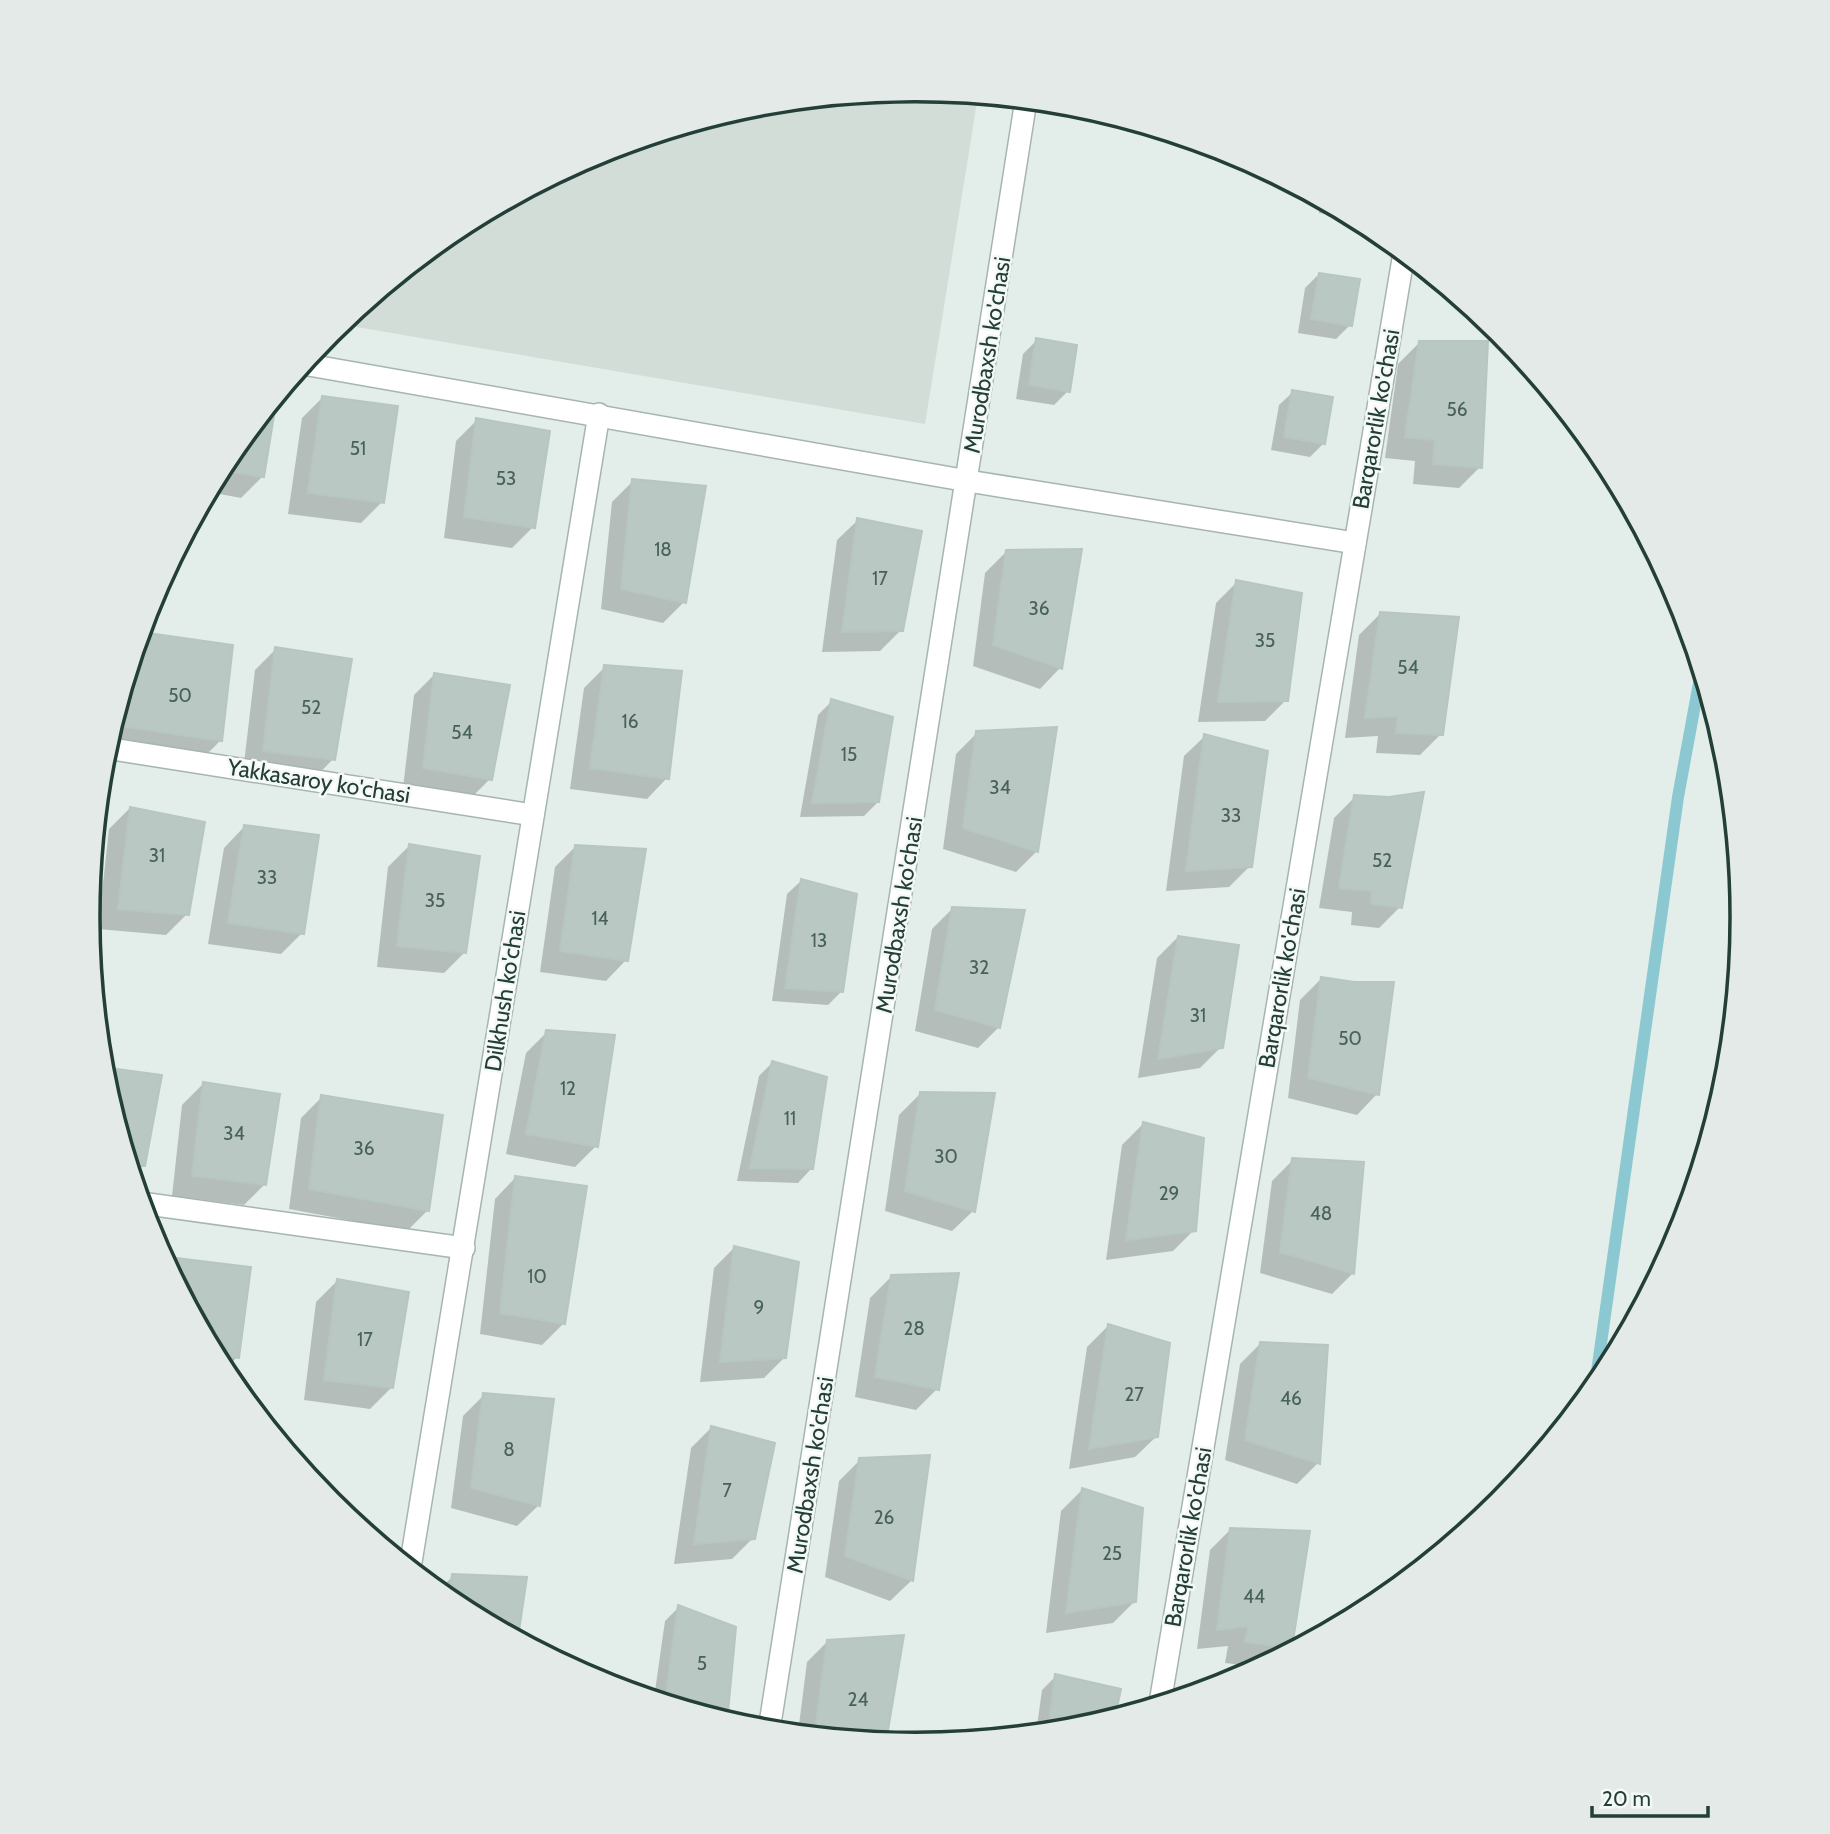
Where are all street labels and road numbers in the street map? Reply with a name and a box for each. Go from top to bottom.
street label: Murodbaxsh ko'chasi [958,255,1016,455]
street label: Barqarorlik ko'chasi [1346,327,1406,511]
street label: Yakkasaroy ko'chasi [225,753,412,809]
street label: Murodbaxsh ko'chasi [870,815,928,1015]
street label: Barqarorlik ko'chasi [1252,886,1312,1070]
street label: Dilkhush ko'chasi [478,908,532,1074]
street label: Murodbaxsh ko'chasi [781,1375,839,1575]
street label: Barqarorlik ko'chasi [1158,1445,1218,1629]

